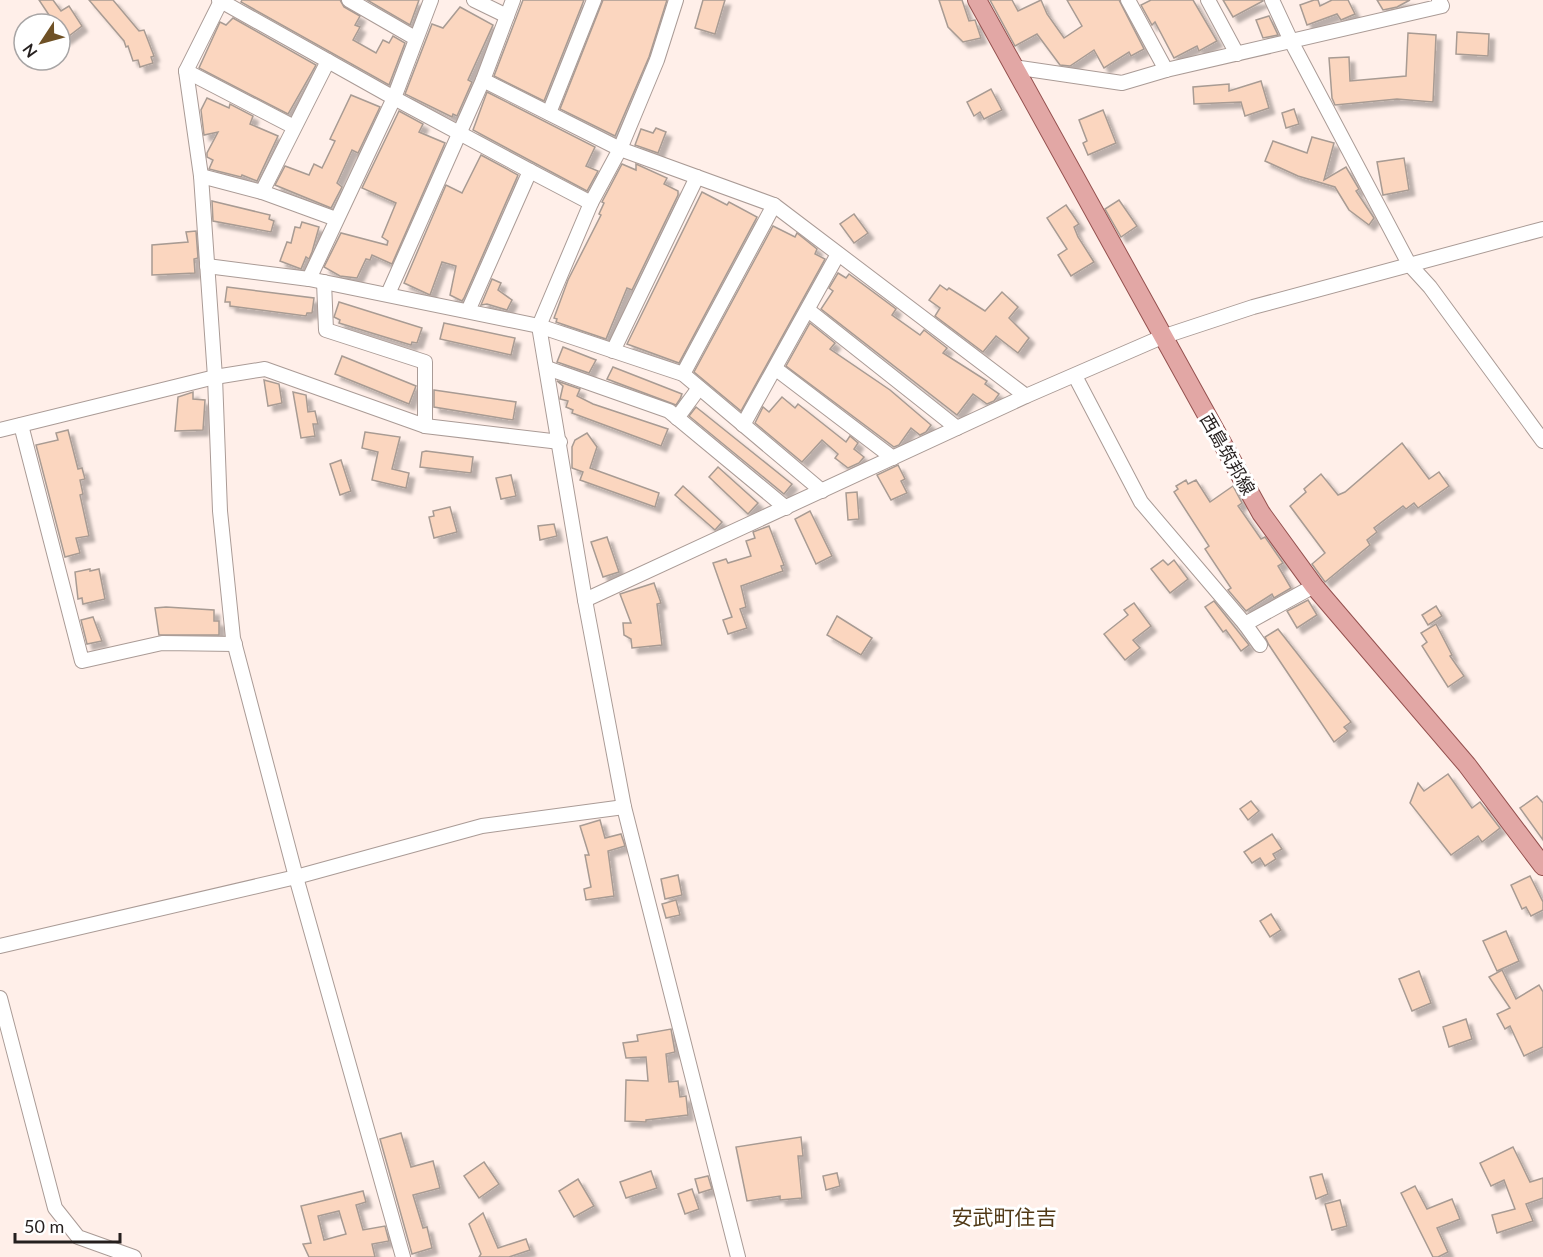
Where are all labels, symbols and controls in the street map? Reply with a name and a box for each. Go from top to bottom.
north arrow [12,12,72,72]
text: N [18,41,41,62]
street label: 西島筑邦線 [1196,410,1260,498]
district label: 安武町住吉 [952,1204,1057,1229]
scale bar [15,1206,120,1244]
text: 50 m [24,1215,64,1237]

